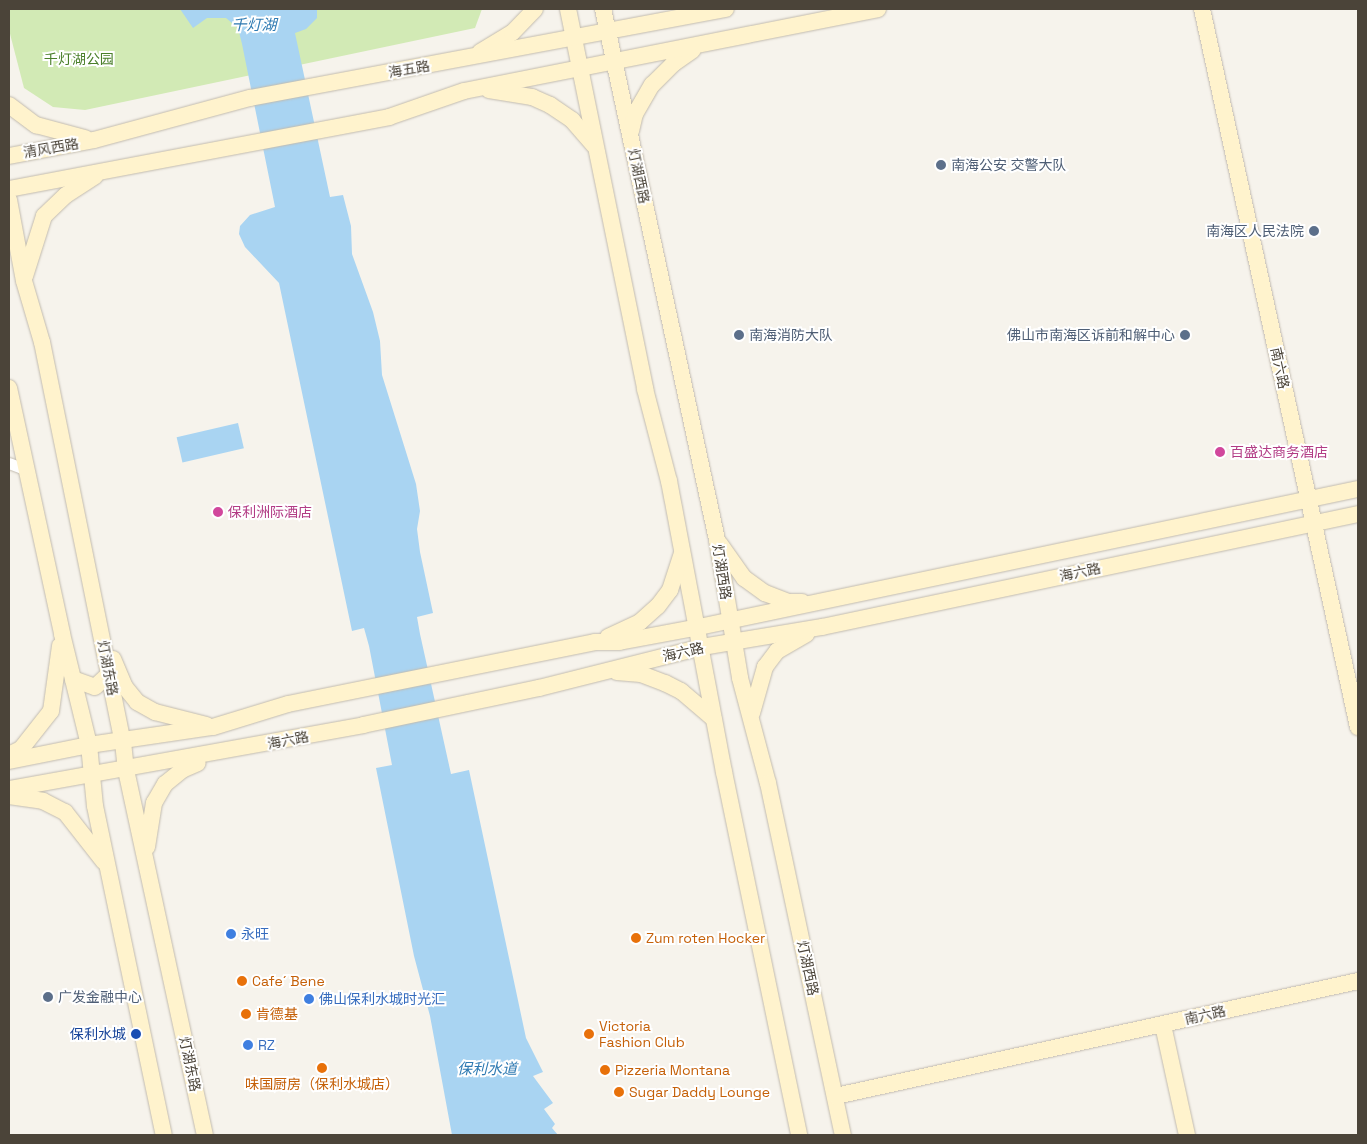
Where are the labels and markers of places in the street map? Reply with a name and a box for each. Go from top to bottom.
place label: 南海公安 交警大队 [951,157,1067,173]
marker: 南海公安 交警大队 [935,159,947,171]
place label: 南海区人民法院 [1206,223,1304,239]
marker: 南海区人民法院 [1308,225,1320,237]
place label: 南海消防大队 [749,327,833,343]
place label: 佛山市南海区诉前和解中心 [1007,327,1175,343]
marker: 南海消防大队 [733,329,745,341]
marker: 佛山市南海区诉前和解中心 [1179,329,1191,341]
place label: 百盛达商务酒店 [1230,444,1328,460]
marker: 百盛达商务酒店 [1214,446,1226,458]
place label: 保利洲际酒店 [228,504,312,520]
marker: 保利洲际酒店 [212,506,224,518]
place label: 永旺 [241,926,269,942]
marker: 永旺 [225,928,237,940]
place label: Zum roten Hocker [646,930,765,946]
marker: Zum roten Hocker [630,932,642,944]
place label: Cafe´ Bene [252,973,325,989]
marker: Cafe´ Bene [236,975,248,987]
place label: 广发金融中心 [58,989,142,1005]
marker: 广发金融中心 [42,991,54,1003]
place label: 佛山保利水城时光汇 [319,991,445,1007]
marker: 佛山保利水城时光汇 [303,993,315,1005]
place label: 肯德基 [256,1006,298,1022]
marker: 肯德基 [240,1008,252,1020]
place label: Victoria Fashion Club [599,1018,685,1050]
place label: 保利水城 [70,1026,126,1042]
marker: 保利水城 [130,1028,142,1040]
marker: Victoria Fashion Club [583,1028,595,1040]
place label: RZ [258,1037,275,1053]
marker: RZ [242,1039,254,1051]
marker: 味国厨房（保利水城店） [316,1062,328,1074]
place label: Pizzeria Montana [615,1062,730,1078]
marker: Pizzeria Montana [599,1064,611,1076]
place label: 味国厨房（保利水城店） [245,1076,399,1092]
place label: Sugar Daddy Lounge [629,1084,770,1100]
marker: Sugar Daddy Lounge [613,1086,625,1098]

